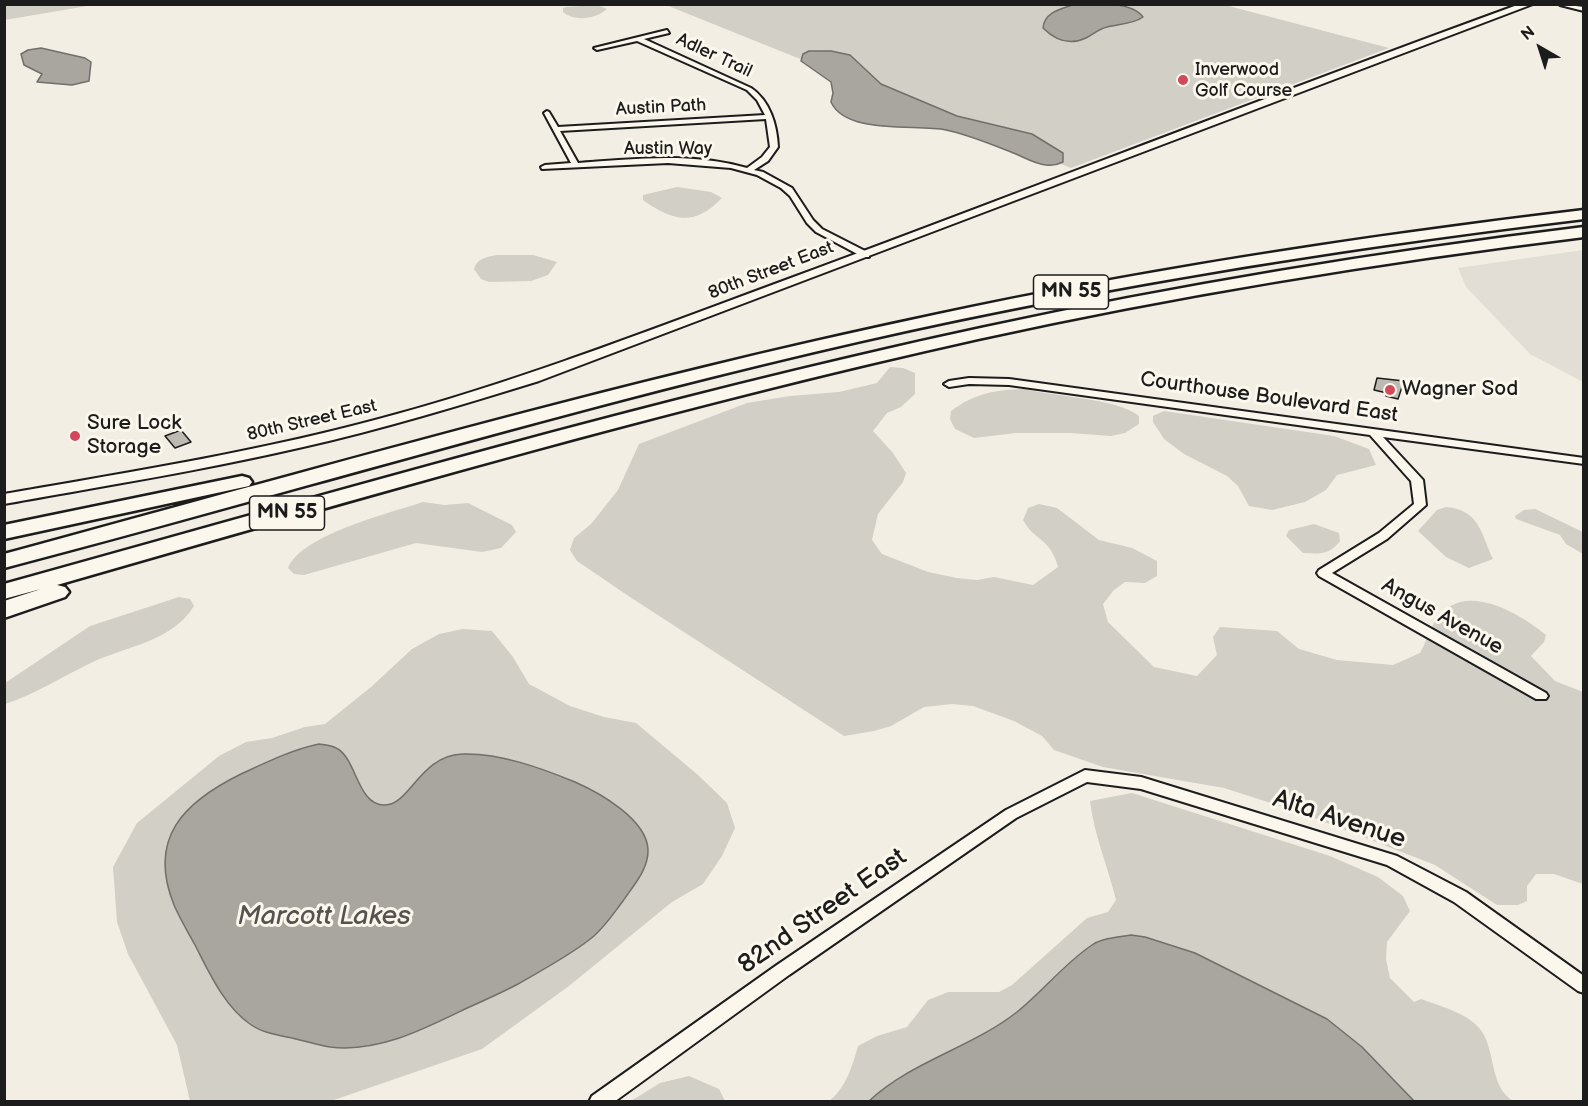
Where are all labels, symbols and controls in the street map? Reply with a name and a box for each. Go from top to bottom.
north arrow [1510,18,1570,78]
text: N [1518,22,1539,45]
street label: Adler Trail [673,29,755,83]
place label: Inverwood Golf Course [1195,59,1292,101]
marker: Inverwood Golf Course [1176,73,1190,87]
street label: Austin Path [615,95,707,121]
street label: Austin Way [624,138,712,160]
street label: 80th Street East [705,237,837,305]
road number: MN 55 [1034,275,1108,309]
street label: Courthouse Boulevard East [1139,367,1399,429]
place label: Wagner Sod [1402,377,1518,403]
marker: Wagner Sod [1383,383,1397,397]
street label: 80th Street East [245,396,379,446]
place label: Sure Lock Storage [87,411,182,461]
marker: Sure Lock Storage [68,429,82,443]
road number: MN 55 [250,496,324,530]
street label: Angus Avenue [1377,573,1507,661]
street label: Alta Avenue [1269,784,1409,856]
street label: 82nd Street East [733,842,913,982]
water label: Marcott Lakes [237,901,411,933]

